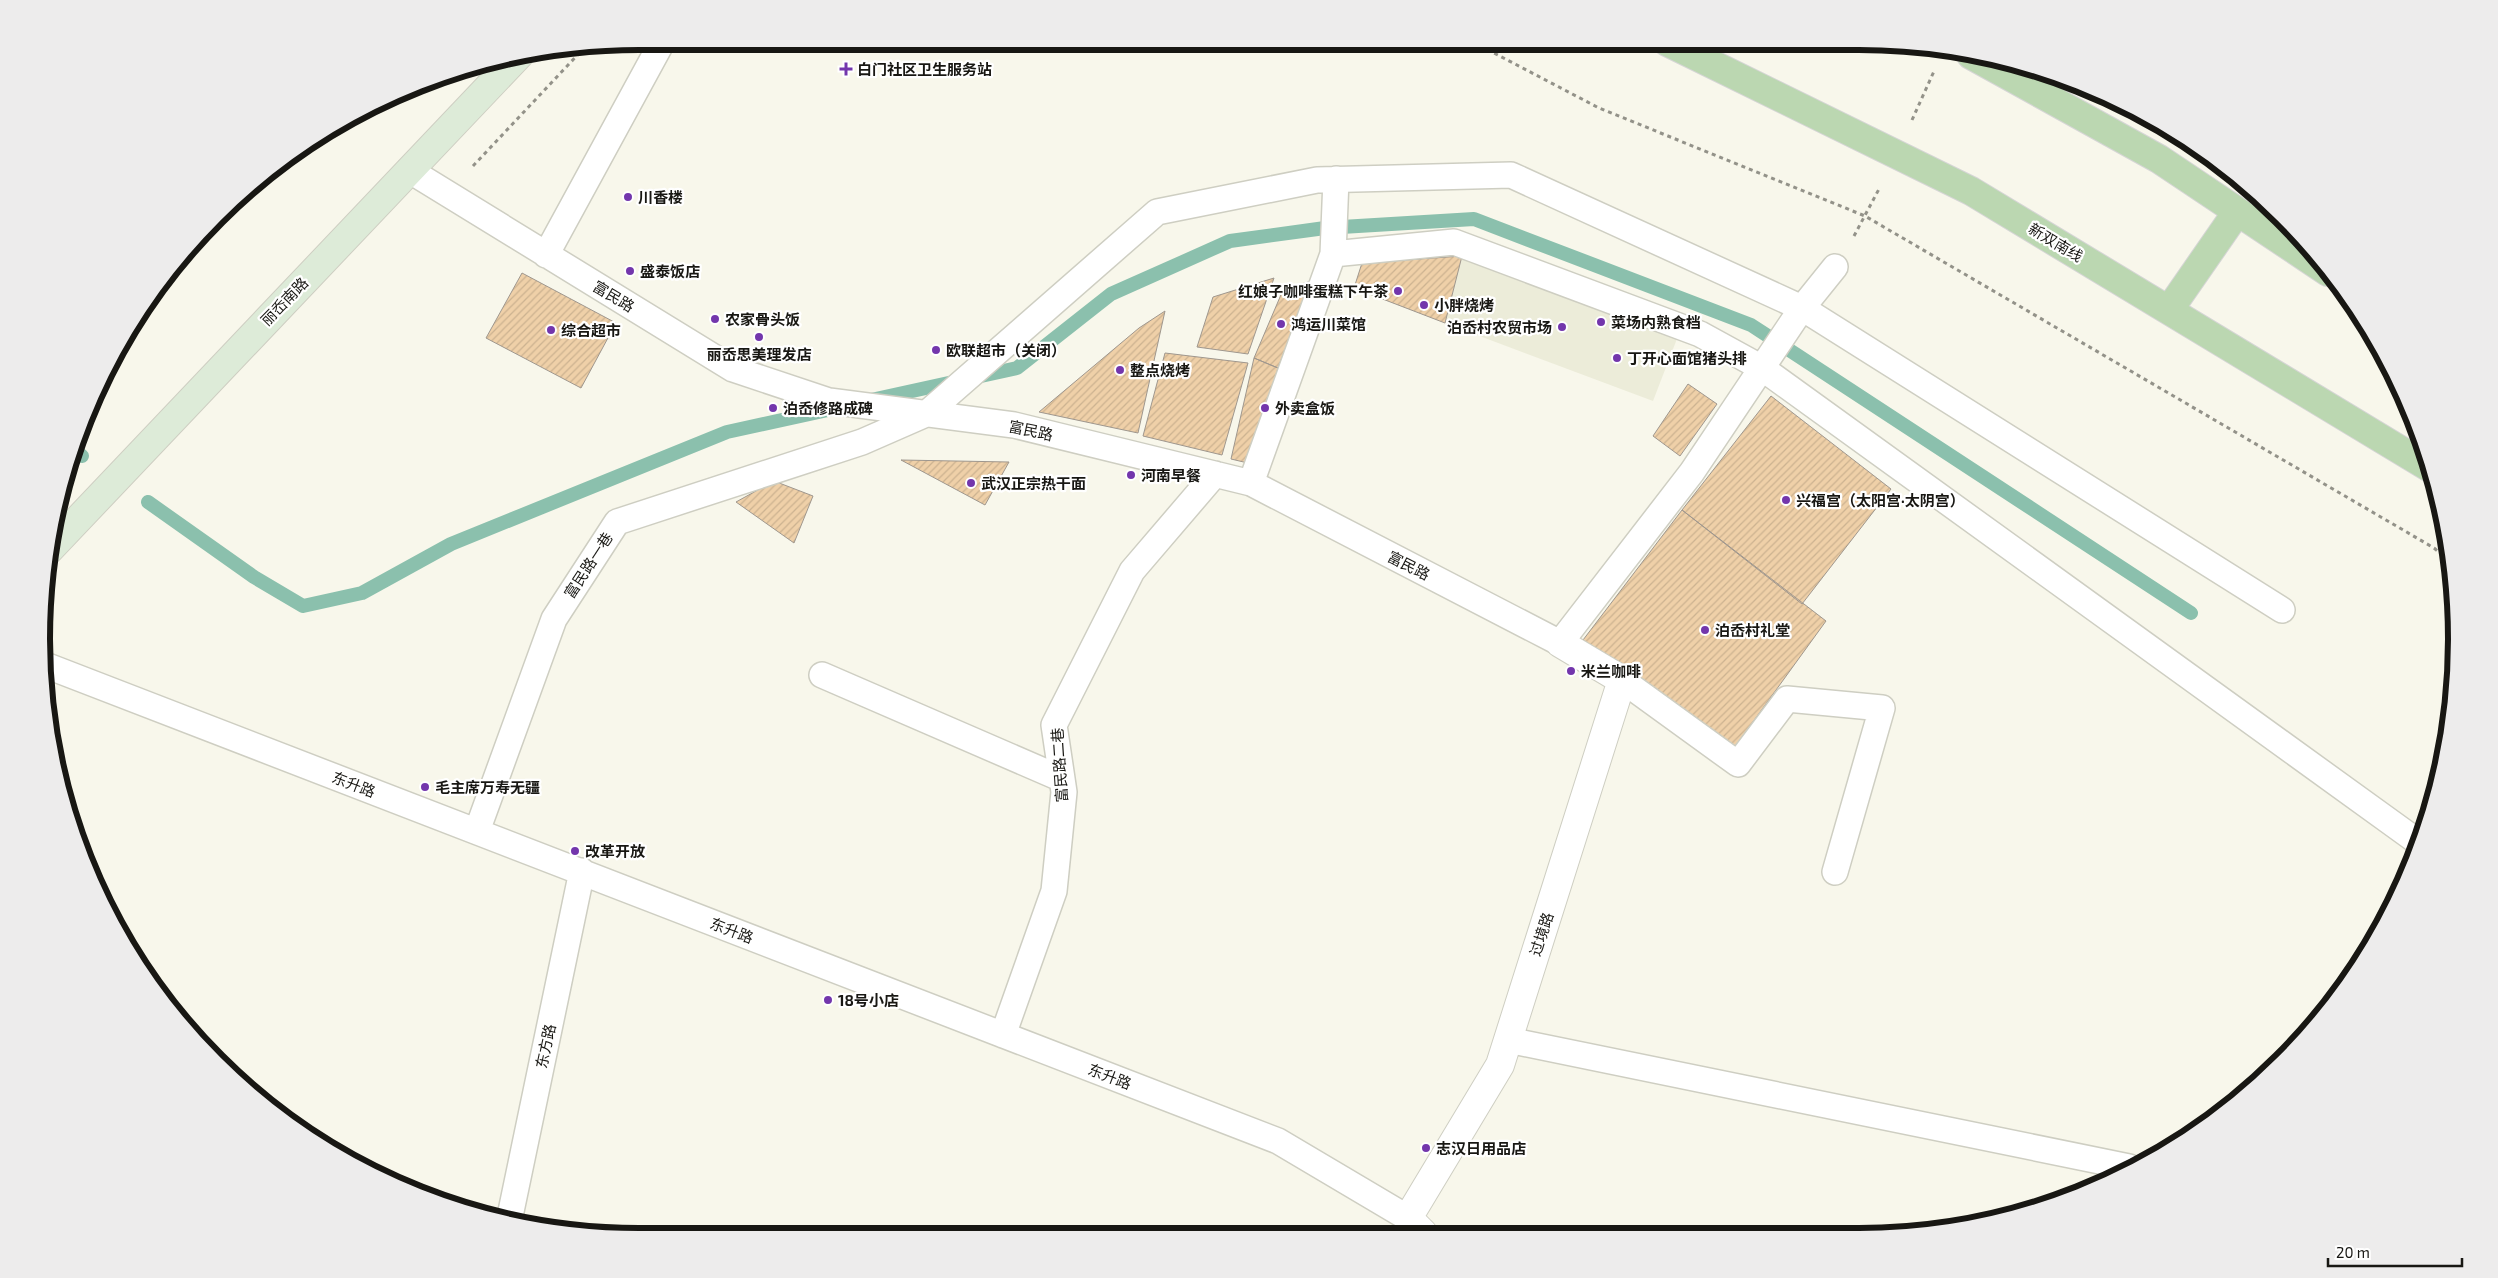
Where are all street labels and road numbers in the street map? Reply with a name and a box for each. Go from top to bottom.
street label: 新双南线 [2026,219,2086,265]
street label: 丽岙南路 [257,273,311,329]
street label: 富民路 [590,277,638,315]
street label: 富民路 [1007,417,1055,443]
street label: 富民路一巷 [560,529,616,601]
street label: 富民路 [1385,547,1433,583]
street label: 富民路二巷 [1047,727,1071,803]
street label: 东升路 [330,768,378,800]
street label: 过境路 [1525,910,1557,958]
street label: 东升路 [708,914,756,946]
street label: 东方路 [532,1022,558,1070]
street label: 东升路 [1086,1060,1134,1092]

